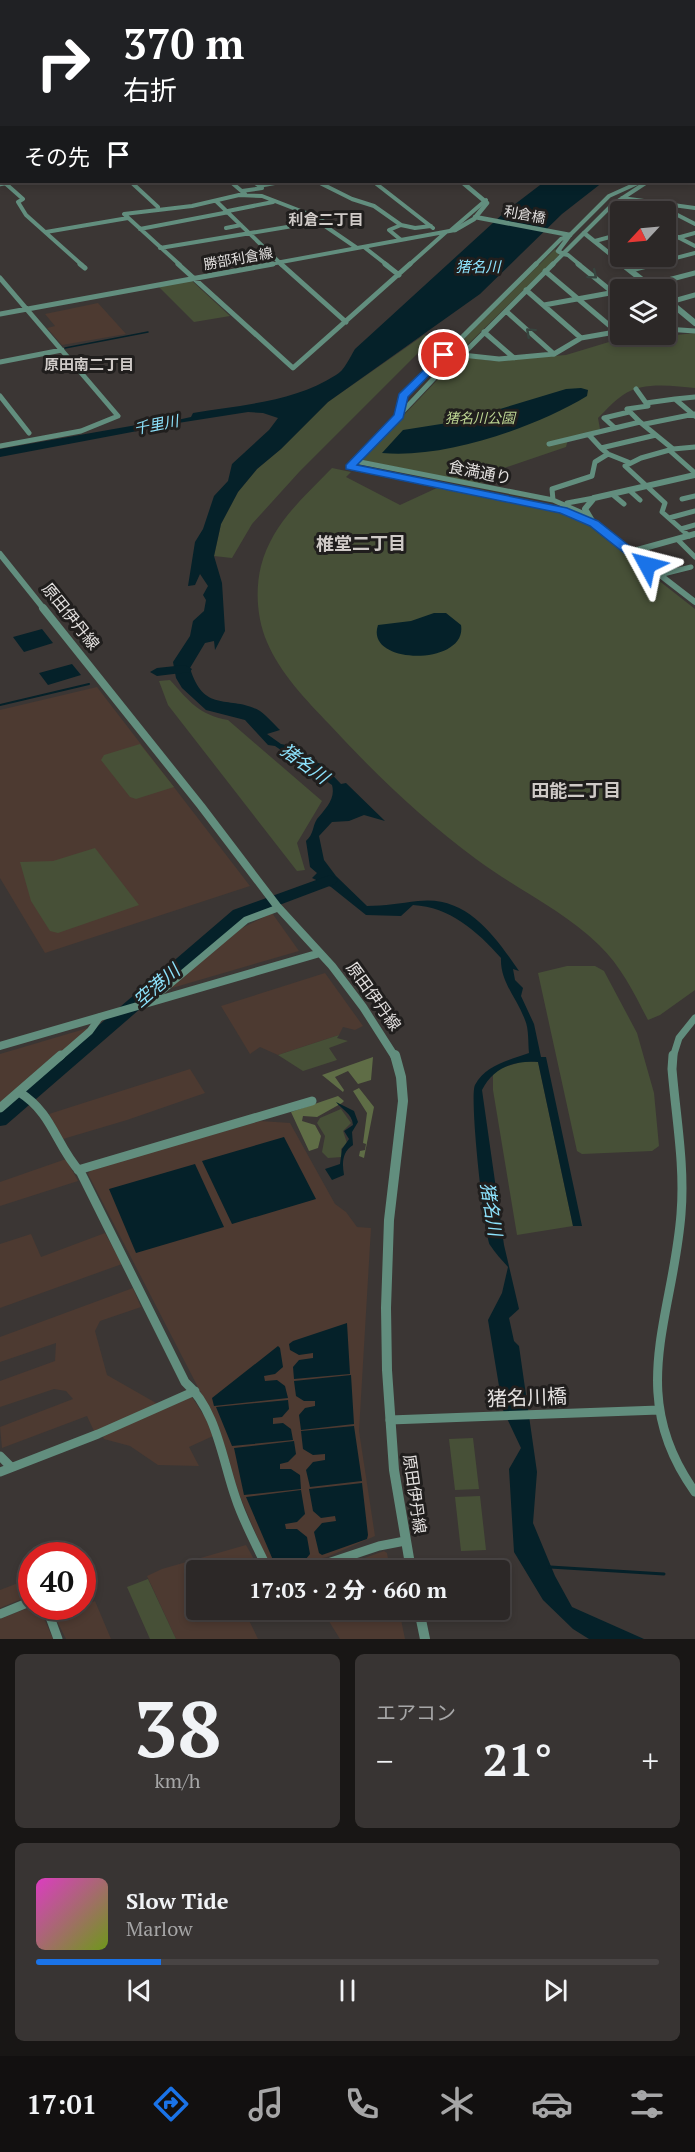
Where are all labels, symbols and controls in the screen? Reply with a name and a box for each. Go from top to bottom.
text: 370 m [123,15,244,71]
icon: right [24,24,102,102]
text: 右折 [123,72,177,108]
icon: arrive [102,138,135,171]
text: その先 [24,142,90,171]
street label: 利倉橋 [503,201,547,227]
north arrow [610,201,676,267]
map controls [610,201,676,345]
district label: 利倉二丁目 [288,209,364,229]
street label: 勝部利倉線 [202,243,274,273]
water label: 猪名川 [455,256,502,276]
one-way arrow [586,268,597,279]
button: layers [610,279,676,345]
one-way arrow [526,328,537,339]
pin [418,329,469,380]
icon: arrive [427,338,460,371]
district label: 原田南二丁目 [44,354,134,374]
park label: 猪名川公園 [445,408,517,427]
water label: 千里川 [132,410,182,438]
street label: 食満通り [446,455,514,489]
district label: 椎堂二丁目 [316,531,406,555]
position arrow [615,533,679,597]
street label: 原田伊丹線 [37,578,105,654]
water label: 猪名川 [276,737,336,790]
district label: 田能二丁目 [531,778,621,802]
water label: 空港川 [128,957,186,1012]
street label: 原田伊丹線 [342,957,406,1035]
water label: 猪名川 [476,1180,508,1240]
street label: 猪名川橋 [487,1382,567,1412]
street label: 原田伊丹線 [399,1453,431,1535]
speed limit sign: 40 [18,1542,96,1620]
text: 17:03 · 2 分 · 660 m [249,1575,447,1604]
text: 38 [133,1676,222,1779]
text: エアコン [376,1699,456,1726]
text: 21° [483,1729,552,1789]
text: − [376,1739,394,1782]
text: + [641,1739,659,1782]
text: km/h [154,1767,201,1794]
text: Slow Tide [126,1886,229,1915]
text: Marlow [126,1915,193,1942]
icon: previous [123,1974,156,2007]
icon: pause [331,1974,364,2007]
icon: next [539,1974,572,2007]
icon: directions [150,2083,192,2125]
icon: music [245,2083,287,2125]
icon: phone [341,2083,383,2125]
icon: climate [436,2083,478,2125]
icon: car [531,2083,573,2125]
icon: filters [626,2083,668,2125]
text: 17:01 [27,2086,97,2122]

